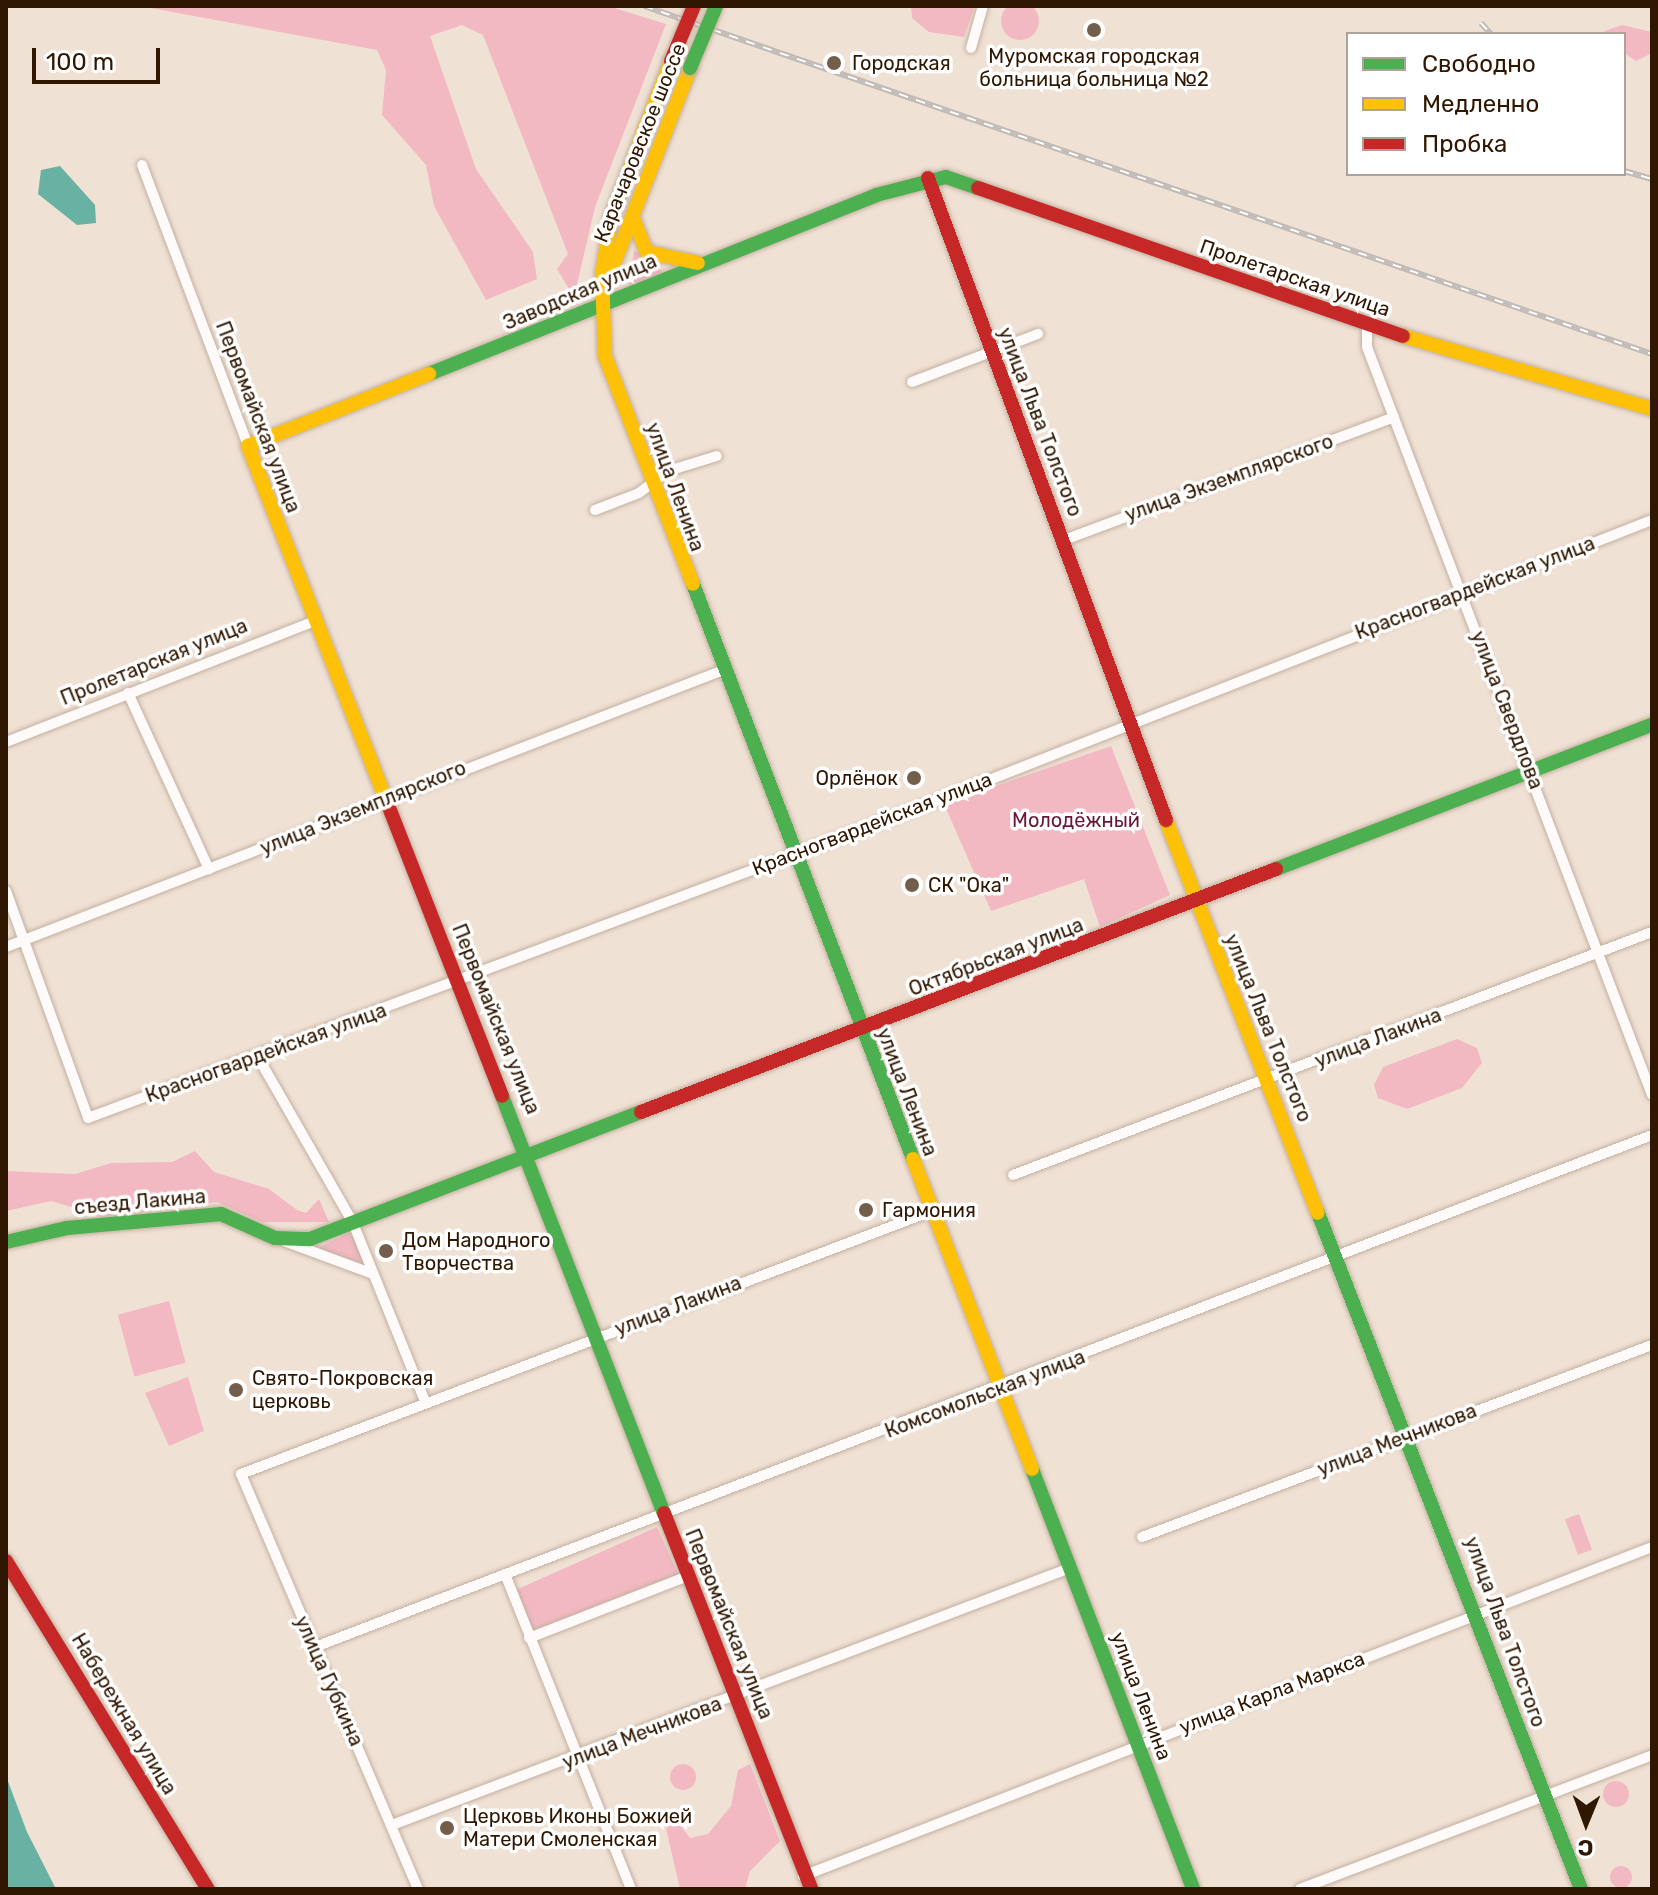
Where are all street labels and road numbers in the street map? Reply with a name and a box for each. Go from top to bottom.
street label: Карачаровское шоссе [589,40,691,246]
street label: Пролетарская улица [1197,234,1393,322]
street label: Заводская улица [500,249,660,335]
street label: Первомайская улица [210,318,306,516]
street label: улица Льва Толстого [993,324,1087,520]
street label: улица Ленина [641,419,709,555]
street label: улица Экземплярского [1122,429,1336,527]
street label: Красногвардейская улица [1352,531,1598,645]
street label: Пролетарская улица [57,613,251,711]
street label: улица Свердлова [1466,628,1548,792]
street label: улица Экземплярского [257,756,469,860]
street label: Красногвардейская улица [749,767,995,881]
street label: Октябрьская улица [905,913,1087,1001]
street label: Первомайская улица [447,920,545,1118]
street label: улица Льва Толстого [1219,930,1317,1126]
street label: Красногвардейская улица [142,998,390,1108]
street label: улица Лакина [1311,1003,1445,1073]
street label: улица Ленина [872,1025,942,1159]
street label: съезд Лакина [73,1184,207,1220]
street label: улица Лакина [611,1271,745,1341]
street label: Комсомольская улица [881,1345,1089,1443]
street label: улица Мечникова [1314,1399,1480,1481]
street label: Первомайская улица [680,1525,778,1723]
street label: улица Льва Толстого [1459,1534,1551,1730]
street label: улица Губкина [290,1612,368,1750]
street label: Набережная улица [66,1629,182,1799]
street label: улица Ленина [1106,1629,1176,1763]
street label: улица Карла Маркса [1176,1647,1368,1739]
street label: улица Мечникова [559,1692,725,1774]

